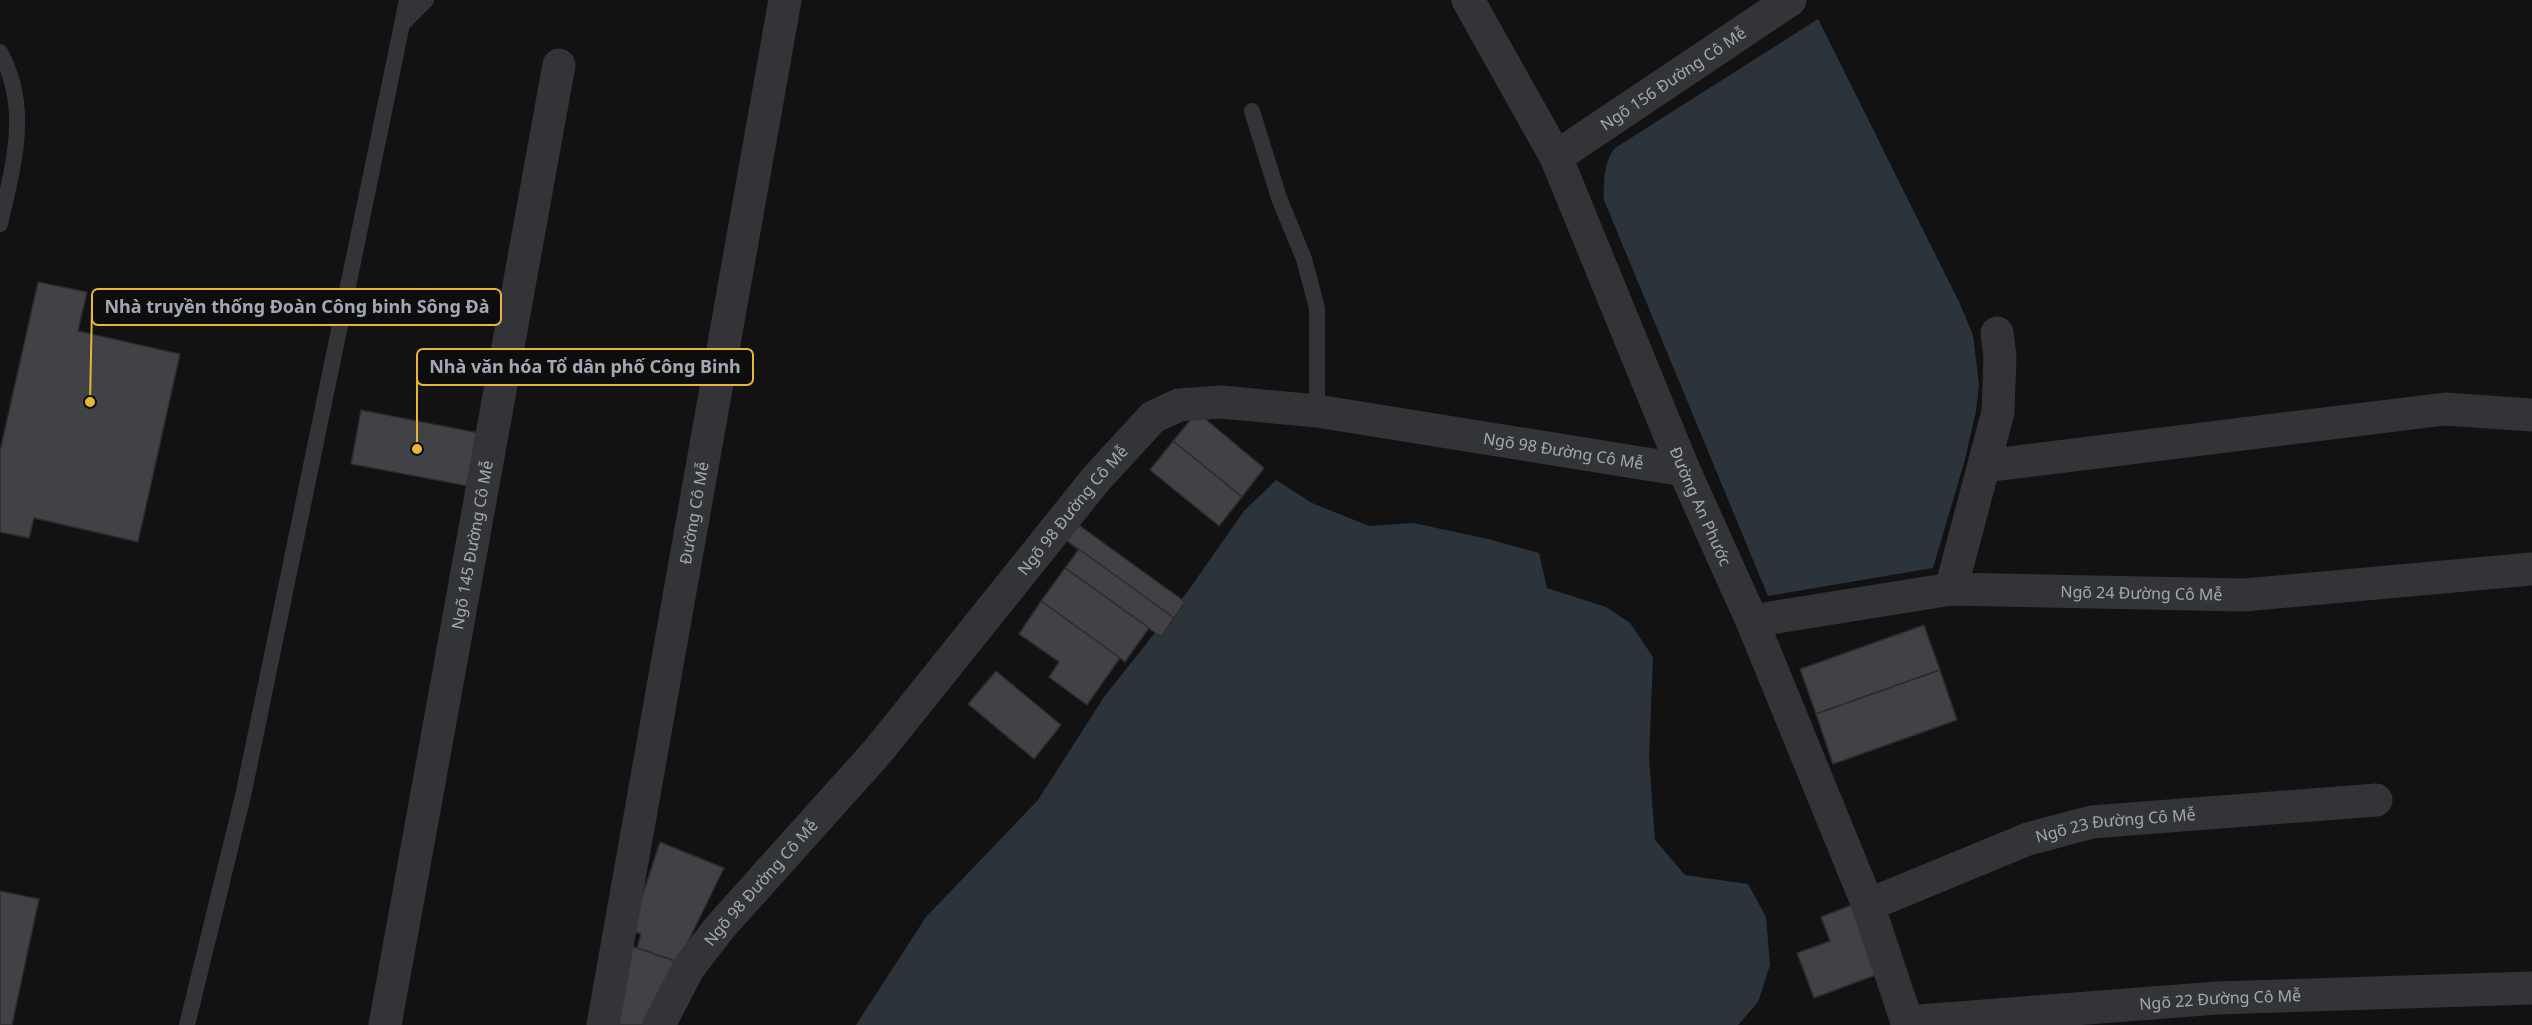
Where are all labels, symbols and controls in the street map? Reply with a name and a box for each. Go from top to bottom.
street label: Ngõ 156 Đường Cô Mễ [1596,22,1750,135]
callout: Nhà truyền thống Đoàn Công binh Sông Đà [92,289,501,325]
text: Nhà truyền thống Đoàn Công binh Sông Đà [104,294,490,318]
callout: Nhà văn hóa Tổ dân phố Công Binh [417,349,753,385]
text: Nhà văn hóa Tổ dân phố Công Binh [429,354,741,378]
street label: Ngõ 98 Đường Cô Mễ [1482,427,1645,474]
street label: Ngõ 98 Đường Cô Mễ [1012,441,1133,580]
street label: Đường An Phước [1665,443,1737,570]
street label: Ngõ 145 Đường Cô Mễ [446,459,498,631]
street label: Đường Cô Mễ [674,460,714,566]
street label: Ngõ 24 Đường Cô Mễ [2060,580,2223,606]
street label: Ngõ 23 Đường Cô Mễ [2033,803,2196,848]
street label: Ngõ 98 Đường Cô Mễ [699,815,823,950]
street label: Ngõ 22 Đường Cô Mễ [2138,984,2301,1015]

